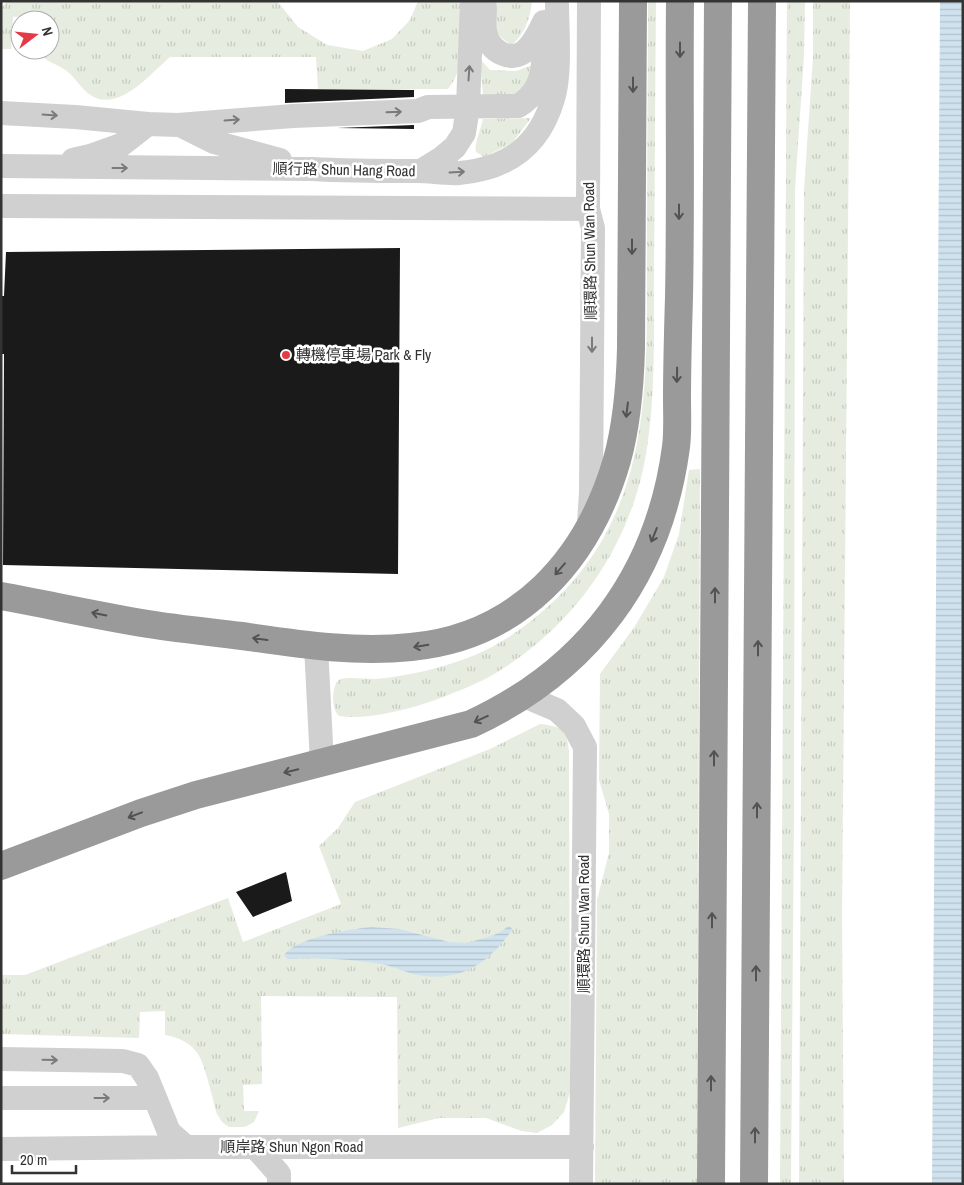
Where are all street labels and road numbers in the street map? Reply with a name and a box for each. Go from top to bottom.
street label: 順行路 Shun Hang Road [272,158,416,181]
street label: 順環路 Shun Wan Road [578,182,601,320]
street label: 順環路 Shun Wan Road [573,855,594,993]
street label: 順岸路 Shun Ngon Road [221,1136,363,1157]

